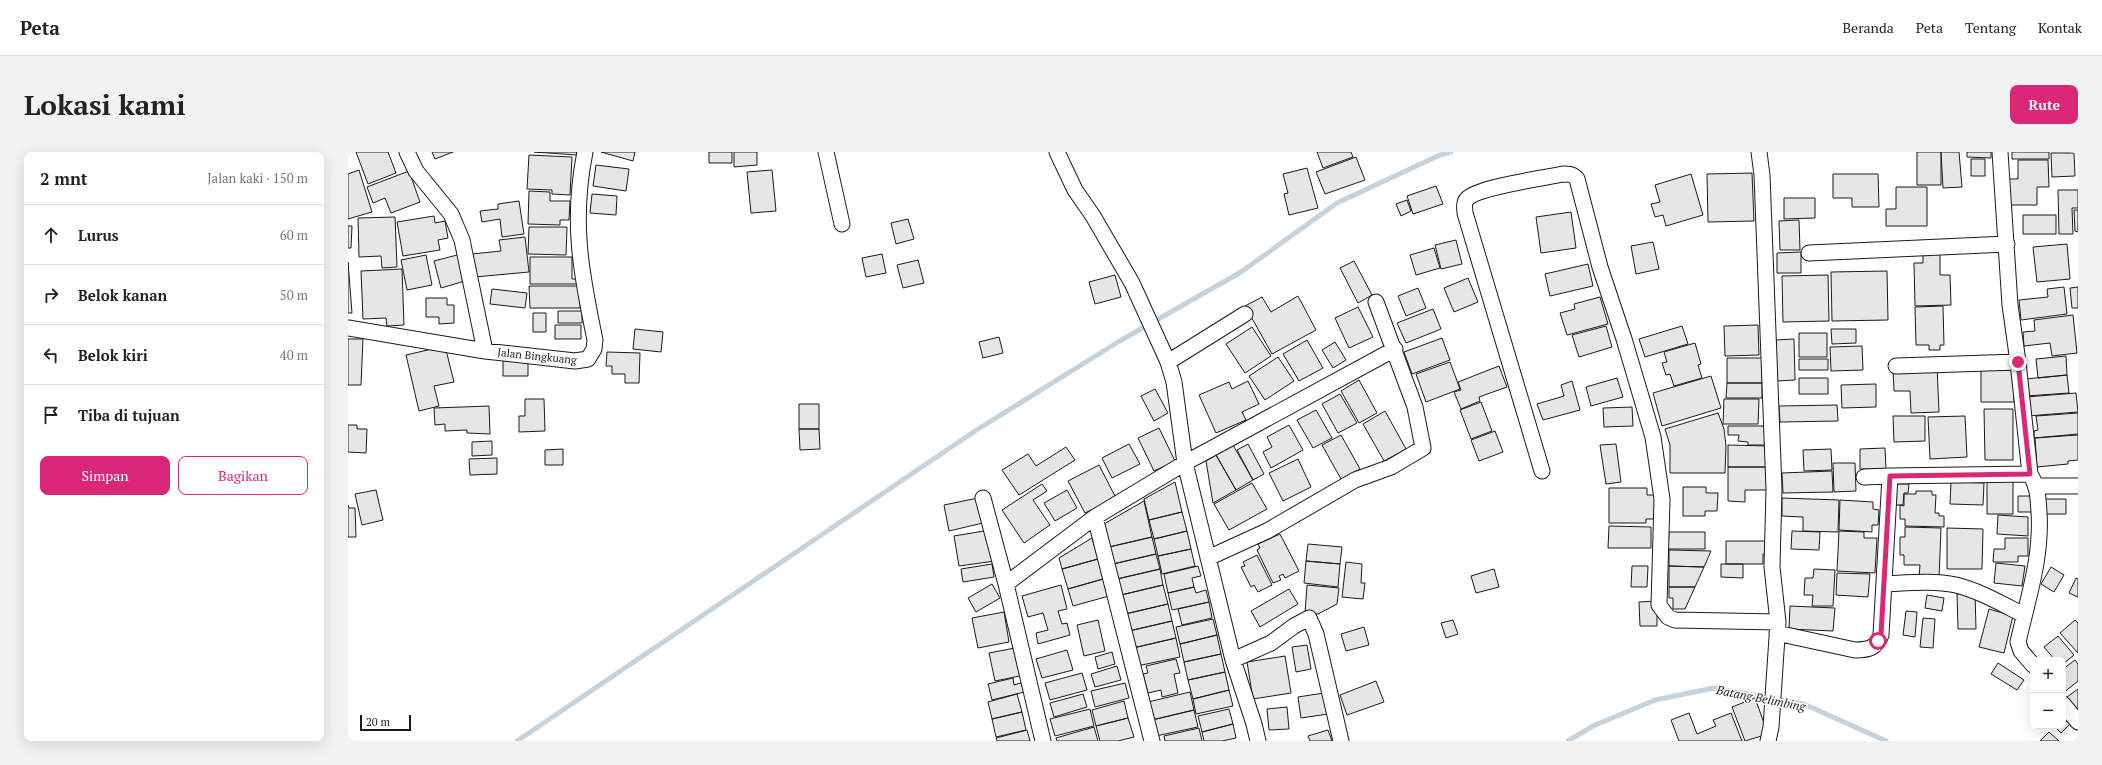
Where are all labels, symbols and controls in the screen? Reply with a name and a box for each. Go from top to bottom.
text: Peta [20,15,60,40]
text: Beranda [1842,18,1894,37]
text: Peta [1916,18,1943,37]
text: Tentang [1965,18,2016,37]
text: Kontak [2038,18,2082,37]
button: Rute [2010,85,2078,124]
text: Lokasi kami [24,86,185,123]
text: 2 mnt [40,167,88,190]
text: Jalan kaki · 150 m [207,169,308,187]
icon: ahead [40,224,62,246]
text: Lurus [78,225,119,245]
text: 60 m [280,226,308,244]
icon: right [40,284,62,306]
text: Belok kanan [78,285,167,305]
text: 50 m [280,286,308,304]
icon: left [40,344,62,366]
text: Belok kiri [78,345,148,365]
street label: Jalan Bingkuang [497,345,578,367]
text: 40 m [280,346,308,364]
route end [2009,353,2027,371]
icon: arrive [40,404,62,426]
text: Tiba di tujuan [78,405,180,425]
button: Simpan [40,456,170,495]
button: Bagikan [178,456,308,495]
route start [1869,632,1887,650]
map controls [2030,657,2066,729]
button: + [2030,657,2066,693]
water label: Batang Belimbing [1714,682,1808,714]
button: − [2030,693,2066,729]
scale bar [360,713,411,732]
text: 20 m [366,715,390,729]

